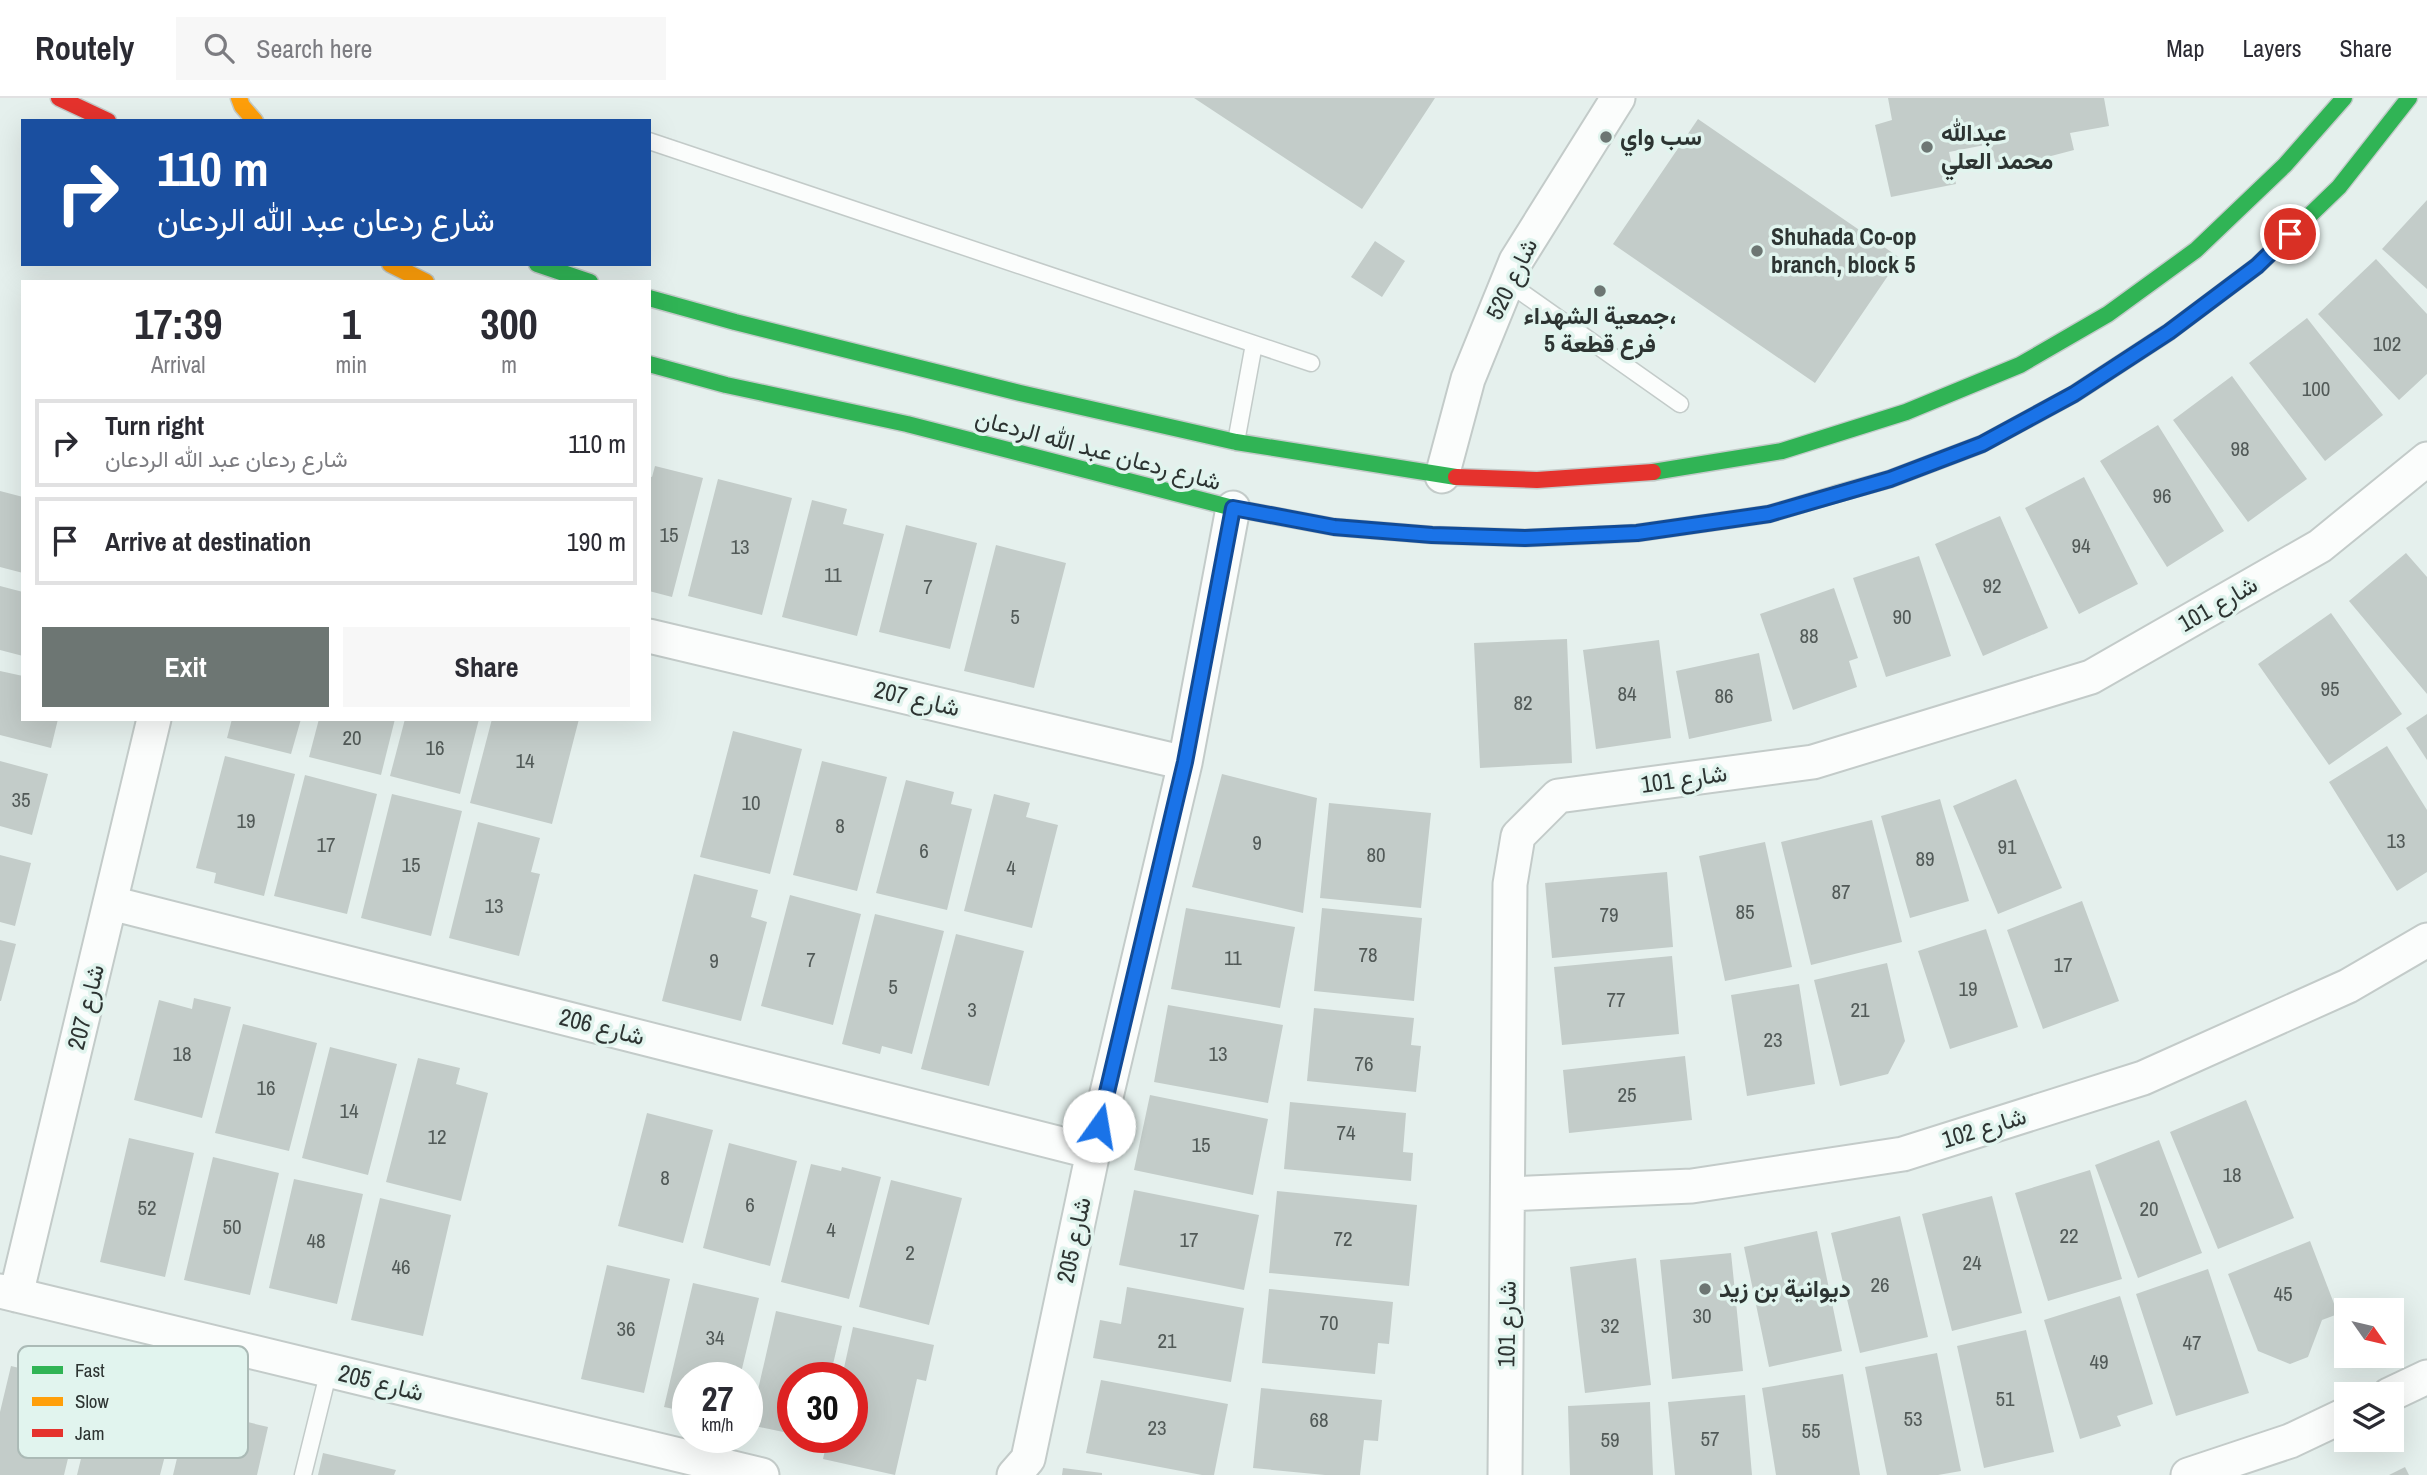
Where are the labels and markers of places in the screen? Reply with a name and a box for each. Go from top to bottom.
place label: عبدالله محمد العلي [1941,116,2053,181]
place label: سب واي [1620,120,1702,157]
marker: سب واي [1598,129,1614,145]
marker: عبدالله محمد العلي [1919,139,1935,155]
pin [2260,204,2320,264]
place label: Shuhada Co-op branch, block 5 [1771,220,1916,280]
marker: Shuhada Co-op branch, block 5 [1749,243,1765,259]
marker: جمعية الشهداء، فرع قطعة 5 [1592,283,1608,299]
place label: جمعية الشهداء، فرع قطعة 5 [1523,299,1677,360]
place label: ديوانية بن زيد [1719,1272,1851,1304]
marker: ديوانية بن زيد [1697,1281,1713,1297]

